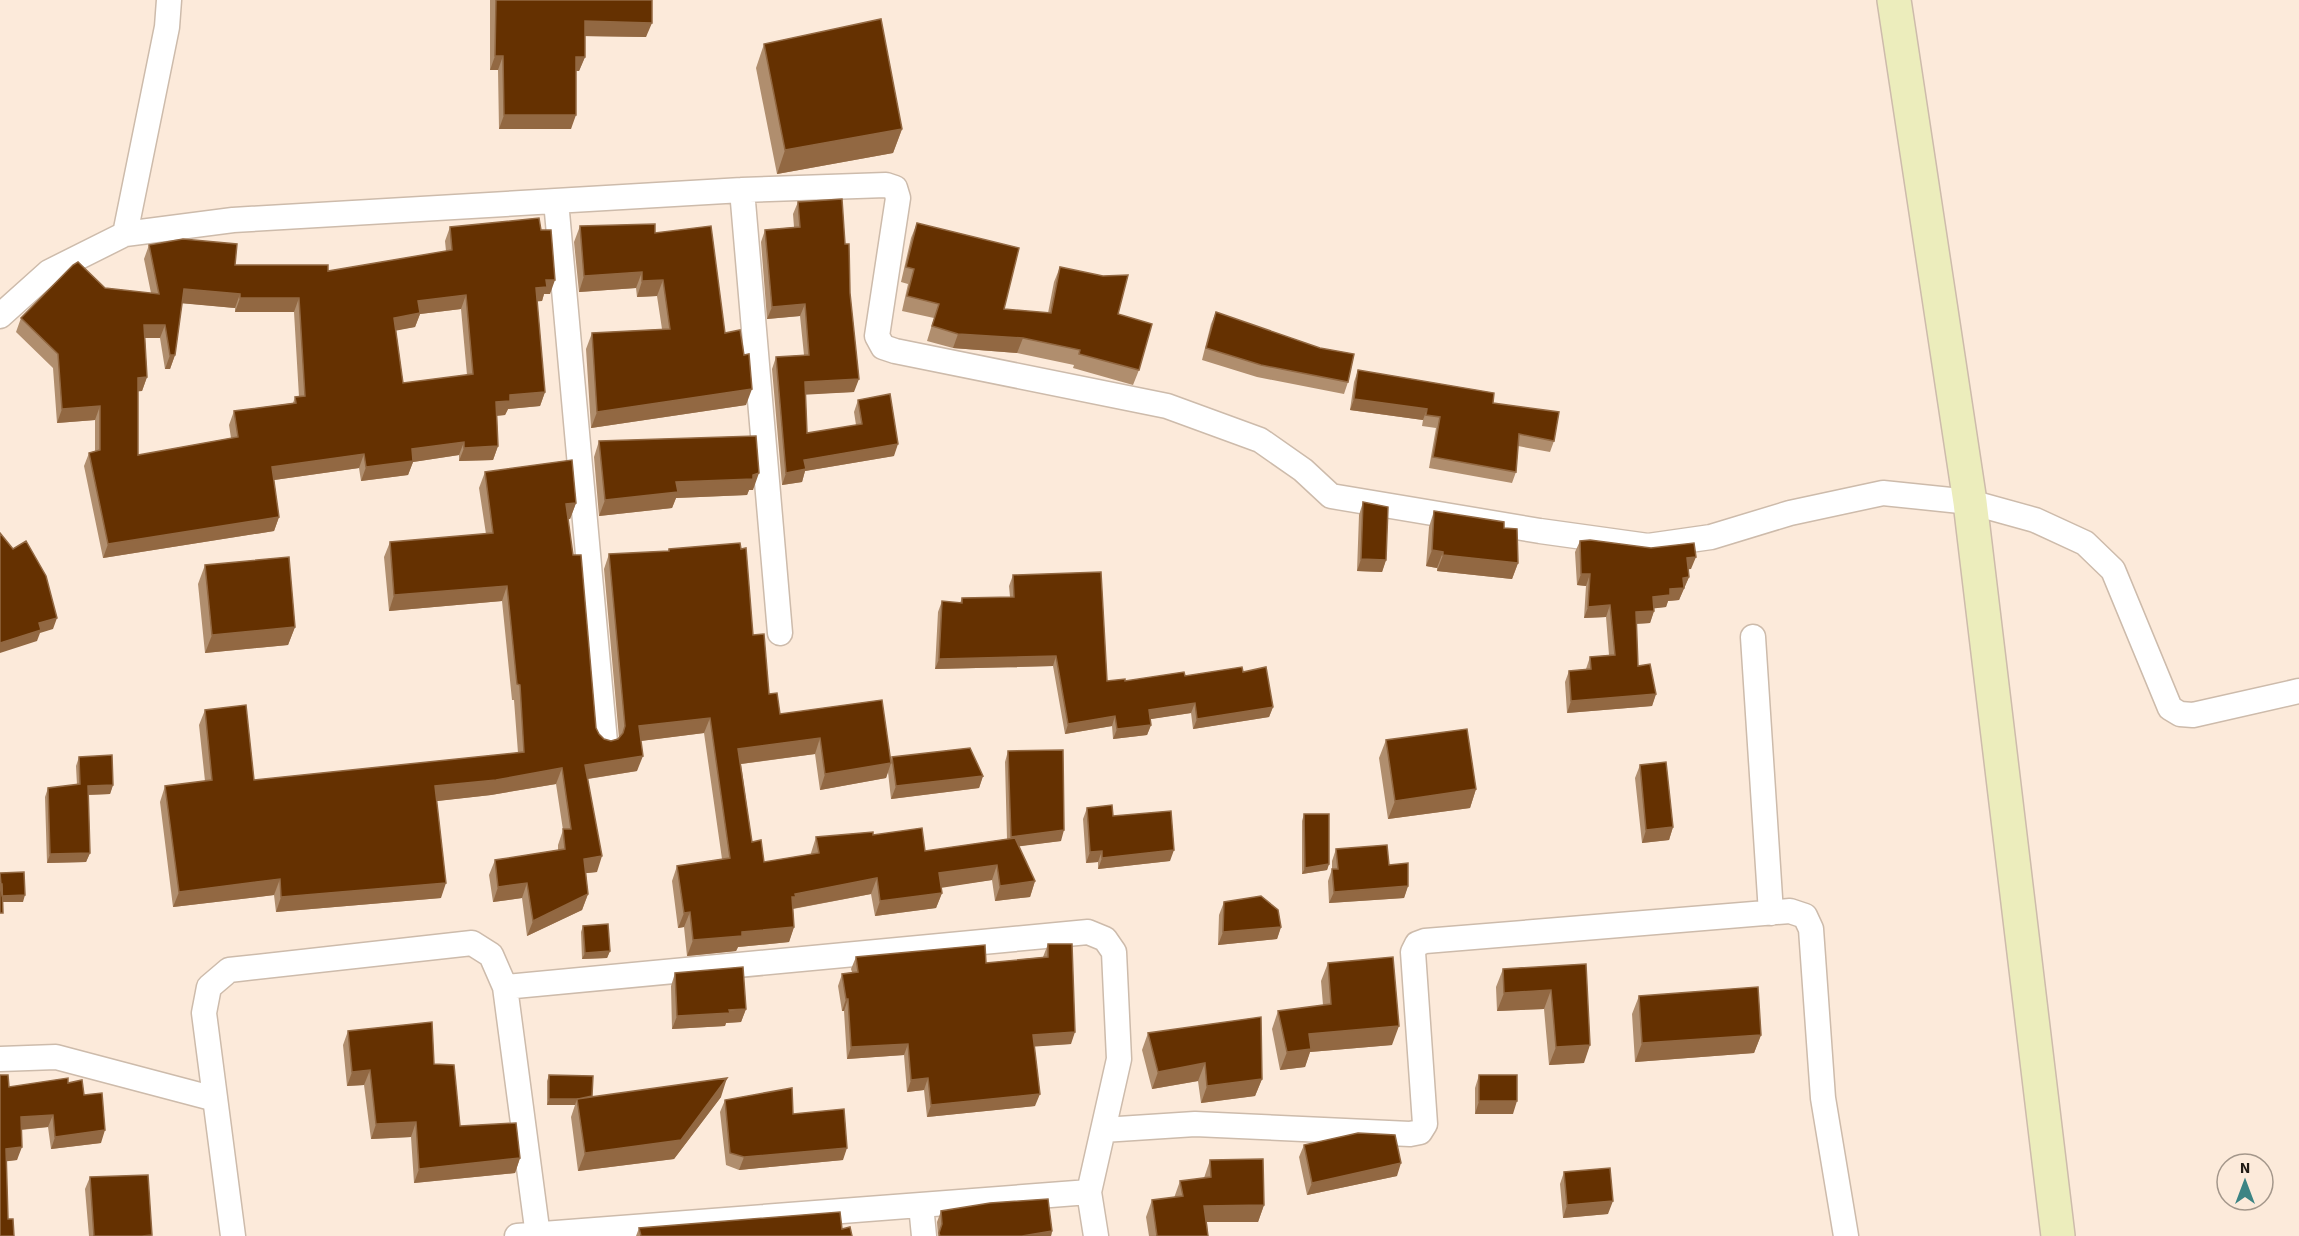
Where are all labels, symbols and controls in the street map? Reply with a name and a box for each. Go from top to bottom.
north arrow [2215,1152,2275,1212]
text: N [2240,1157,2250,1179]

